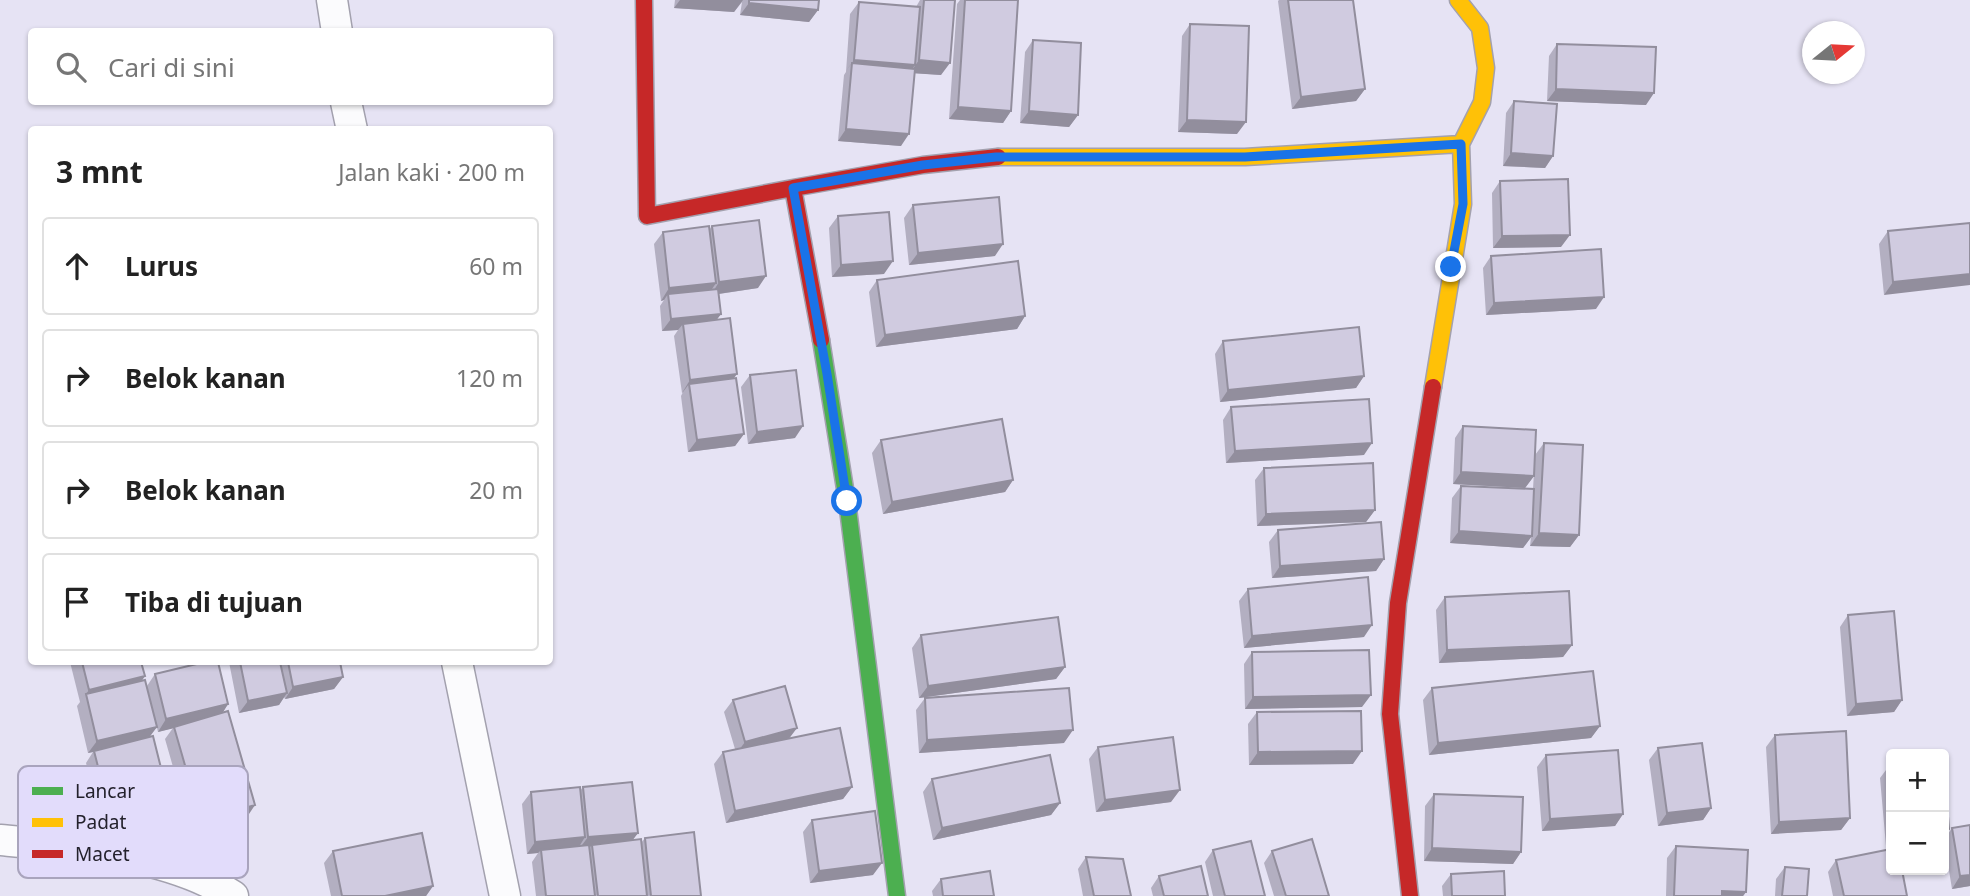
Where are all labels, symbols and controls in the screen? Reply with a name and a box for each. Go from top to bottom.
north arrow [1802,21,1865,84]
search box [28,28,553,105]
icon: search [52,48,90,86]
text: Cari di sini [108,49,235,85]
text: 3 mnt [56,151,143,192]
text: Jalan kaki · 200 m [338,156,525,188]
icon: ahead [58,247,96,285]
text: Lurus [125,248,198,284]
text: 60 m [469,250,523,282]
route end [1435,251,1466,282]
icon: right [58,359,96,397]
text: Belok kanan [125,360,286,396]
text: 120 m [456,362,523,394]
icon: right [58,471,96,509]
text: Belok kanan [125,472,286,508]
text: 20 m [469,474,523,506]
route start [831,485,862,516]
icon: arrive [58,583,96,621]
text: Tiba di tujuan [125,584,303,620]
map controls [1886,749,1949,875]
button: + [1886,749,1949,812]
legend [18,766,248,878]
text: Lancar [75,778,135,804]
text: Padat [75,809,126,835]
button: − [1886,812,1949,875]
text: Macet [75,841,130,867]

